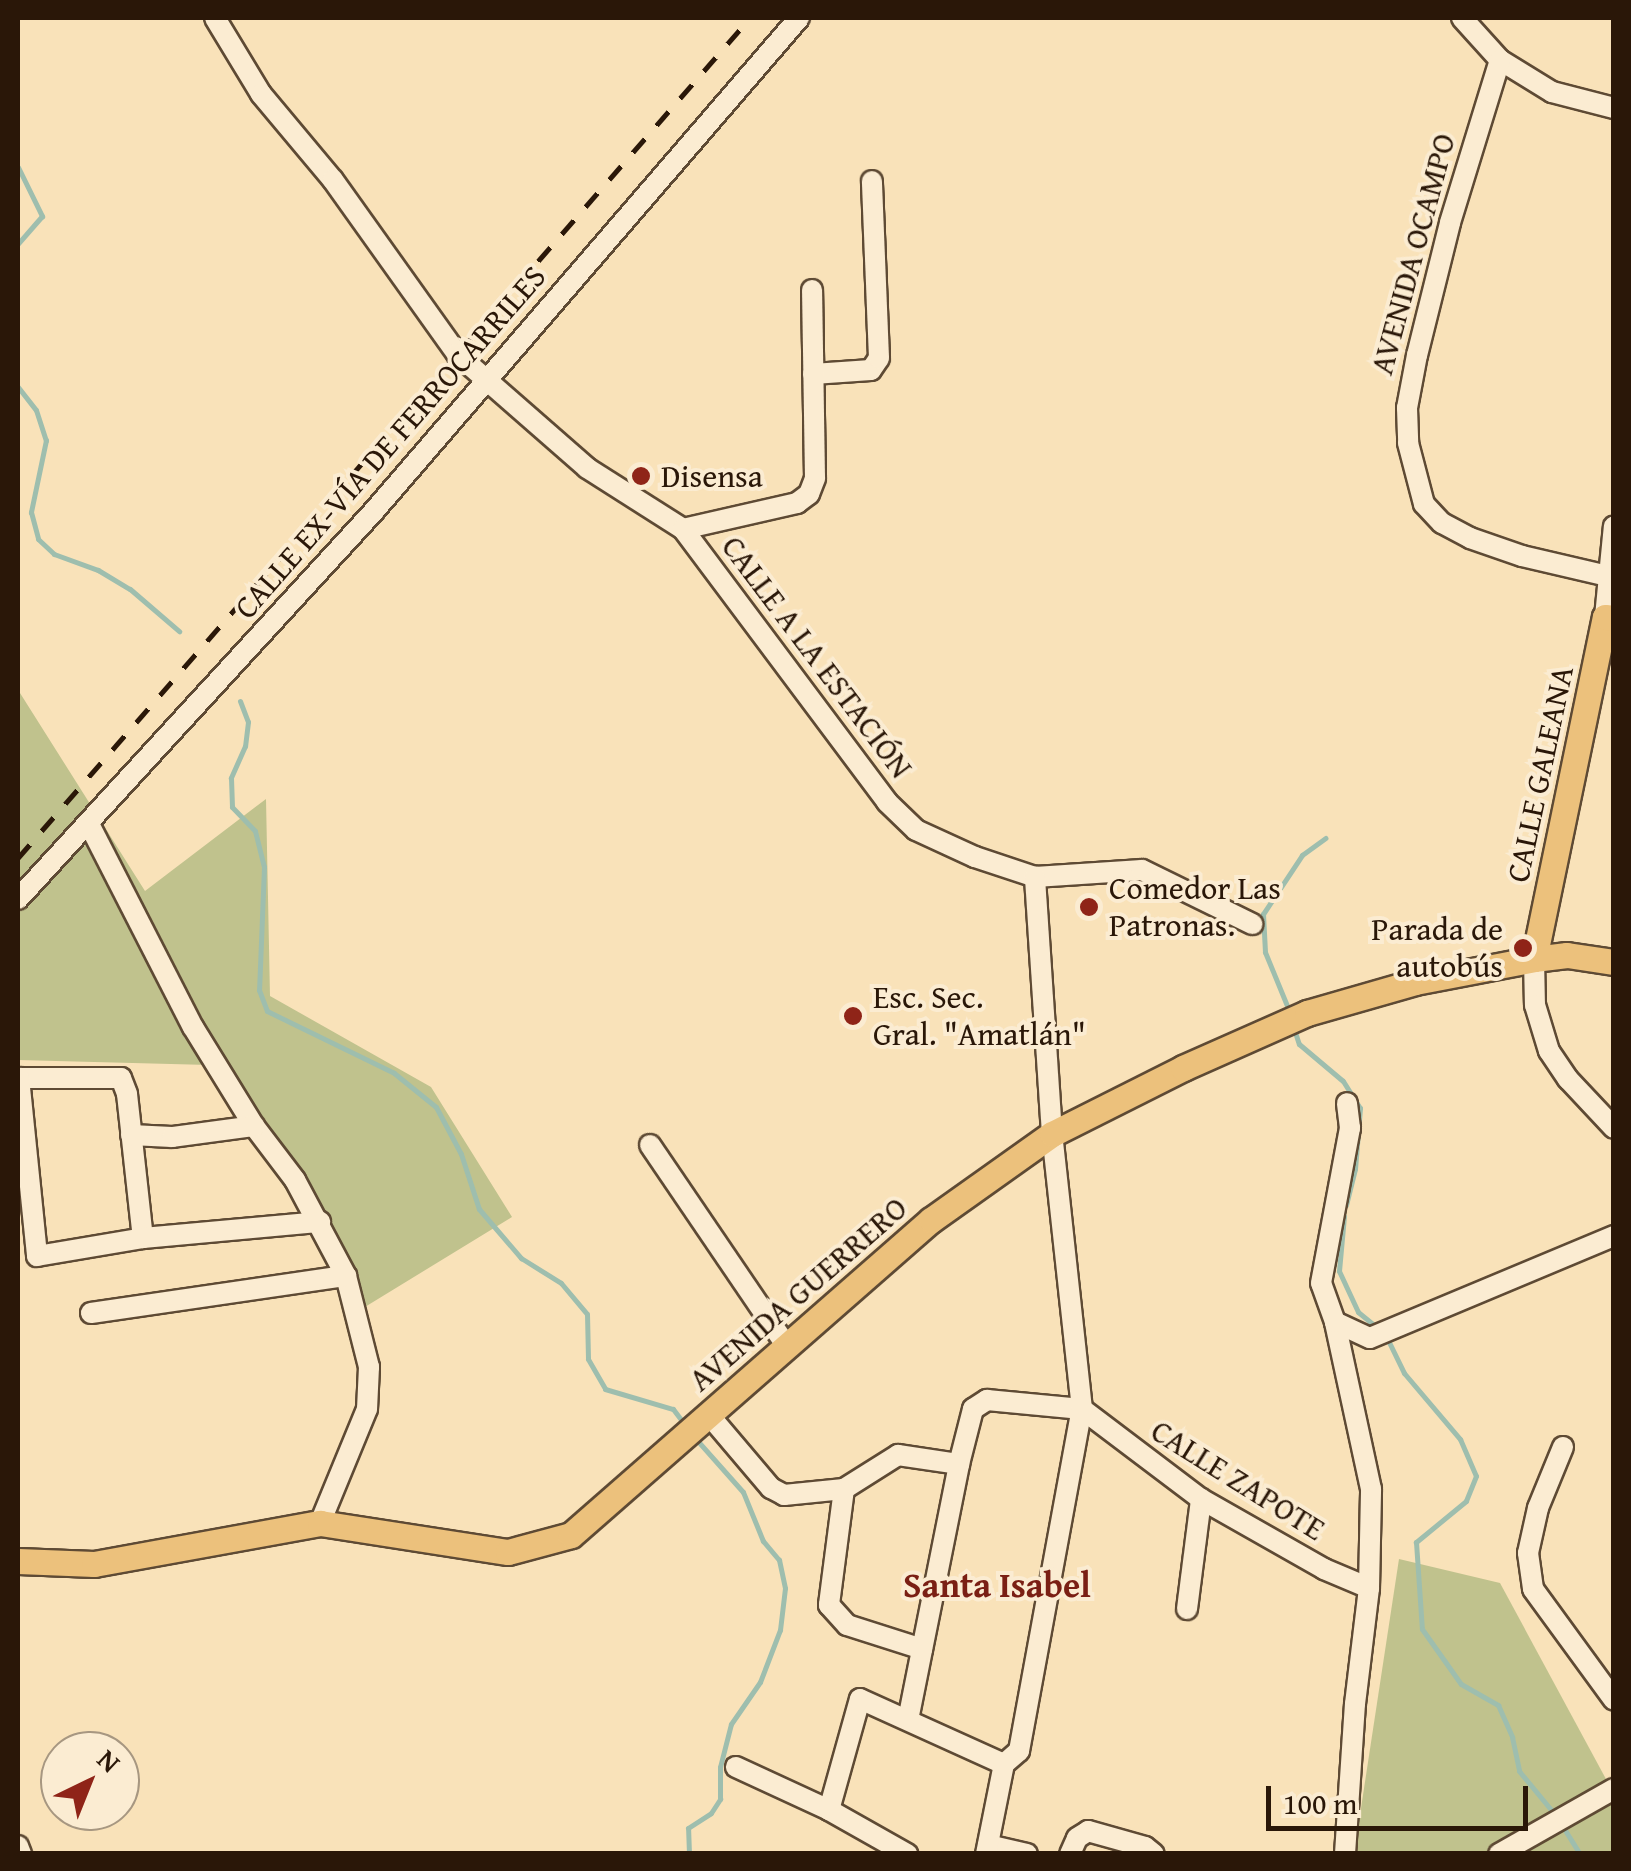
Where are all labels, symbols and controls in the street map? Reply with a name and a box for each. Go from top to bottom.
street label: AVENIDA OCAMPO [1362,129,1464,379]
street label: CALLE EX-VÍA DE FERROCARRILES [226,258,554,626]
place label: Disensa [661,457,763,495]
marker: Disensa [630,465,652,487]
street label: CALLE A LA ESTACIÓN [713,528,921,786]
street label: CALLE GALEANA [1498,662,1582,886]
place label: Comedor Las Patronas. [1109,870,1281,945]
marker: Comedor Las Patronas. [1078,896,1100,918]
place label: Parada de autobús [1371,911,1503,986]
marker: Parada de autobús [1512,937,1534,959]
place label: Esc. Sec. Gral. "Amatlán" [873,979,1086,1054]
marker: Esc. Sec. Gral. "Amatlán" [842,1005,864,1027]
street label: AVENIDA GUERRERO [681,1189,915,1399]
street label: CALLE ZAPOTE [1144,1411,1332,1549]
district label: Santa Isabel [903,1564,1091,1606]
north arrow [40,1731,140,1831]
text: N [89,1739,130,1782]
scale bar [1271,1766,1534,1828]
text: 100 m [1283,1781,1357,1825]

